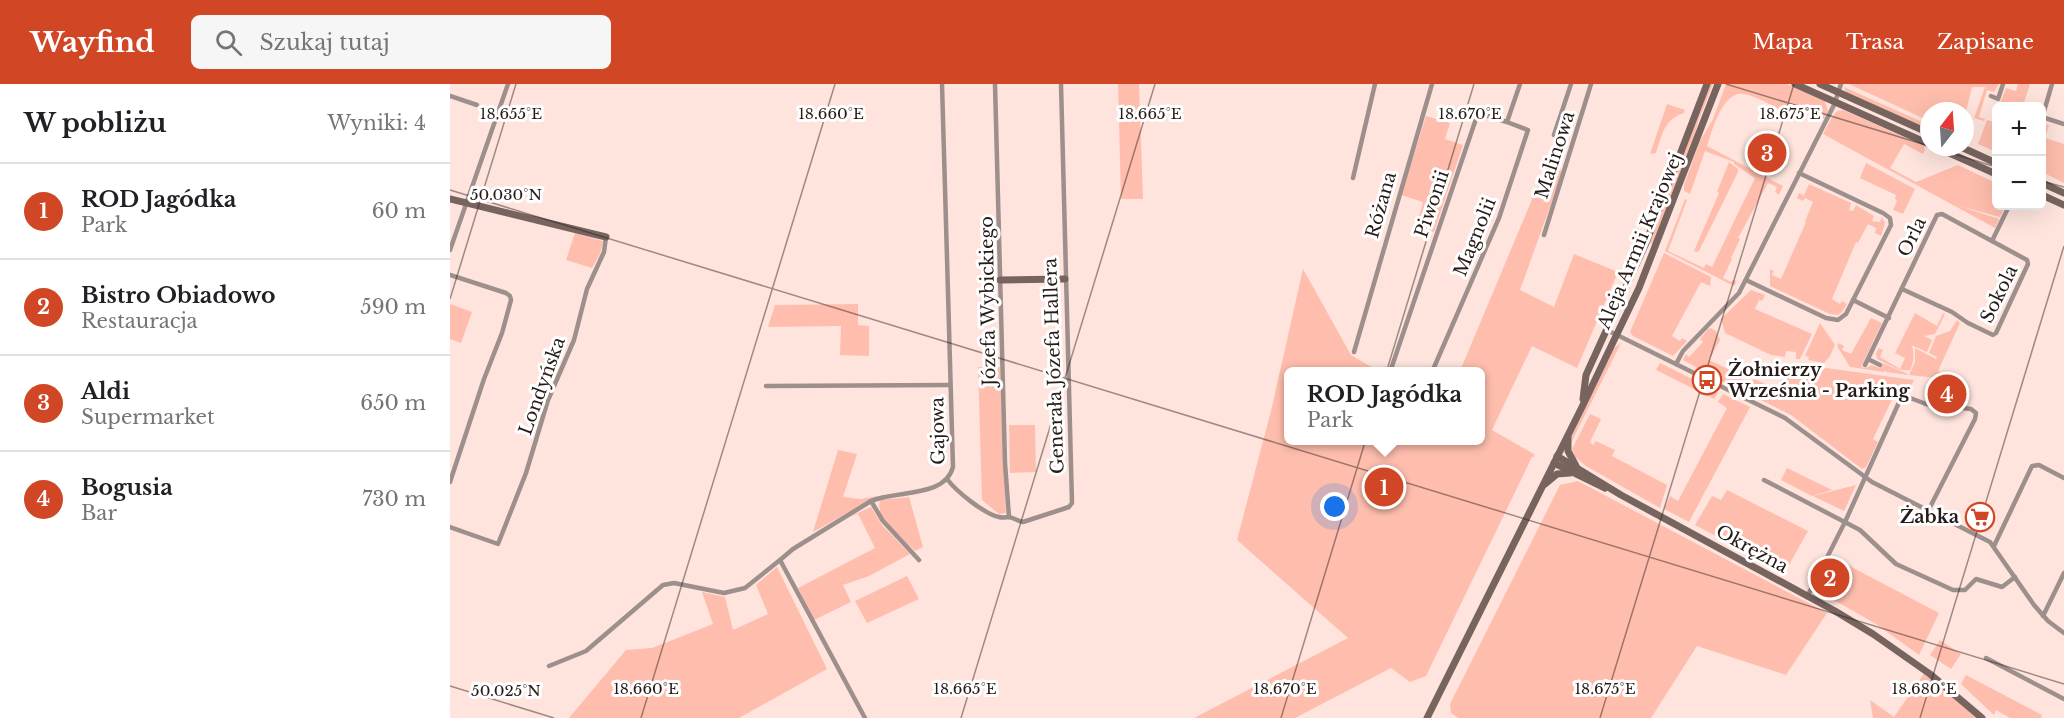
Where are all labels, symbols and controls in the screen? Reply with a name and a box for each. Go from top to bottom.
search box [191,15,611,69]
text: Wayfind [30,25,155,60]
icon: search [212,26,245,59]
text: Szukaj tutaj [260,29,390,56]
text: Mapa [1753,29,1813,55]
text: Trasa [1846,29,1904,55]
text: Zapisane [1937,29,2034,55]
north arrow [1920,102,1974,156]
map controls [1992,102,2046,210]
button: + [1992,102,2046,156]
text: 18.655°E [480,104,542,123]
text: 18.660°E [798,104,864,123]
text: 18.665°E [1118,104,1182,123]
text: 18.670°E [1438,104,1502,123]
text: 18.675°E [1759,104,1821,123]
text: W pobliżu [24,107,166,139]
street label: Malinowa [1531,109,1579,201]
text: Wyniki: 4 [328,111,426,135]
pin: 3 [1748,130,1786,176]
street label: Aleja Armii Krajowej [1593,150,1687,333]
button: − [1992,156,2046,210]
street label: Piwonii [1410,167,1454,241]
street label: Różana [1361,169,1401,241]
text: 50.030°N [470,185,542,204]
text: ROD Jagódka [81,186,236,213]
street label: Magnolii [1449,195,1501,279]
text: 1 [39,199,48,223]
text: 60 m [372,199,426,223]
text: Park [81,213,127,237]
street label: Orla [1893,214,1931,260]
street label: Józefa Wybickiego [976,216,1001,388]
street label: Generała Józefa Hallera [1039,258,1069,474]
street label: Sokola [1976,262,2022,326]
text: Bistro Obiadowo [81,282,276,309]
text: 2 [37,295,50,319]
text: 590 m [360,295,426,319]
text: Restauracja [81,309,198,333]
street label: Londyńska [514,334,570,438]
place label: Żołnierzy Września - Parking [1727,358,1910,402]
bus stop icon: Żołnierzy Września - Parking [1691,364,1723,396]
popup [1284,367,1485,445]
pin: 4 [1928,372,1966,416]
text: Aldi [81,378,130,405]
text: ROD Jagódka [1307,381,1462,408]
text: 3 [37,391,50,415]
text: 650 m [360,391,426,415]
street label: Gajowa [926,397,950,465]
text: Supermarket [81,405,215,429]
text: Park [1307,408,1353,432]
pin: 1 [1364,464,1404,510]
text: Bogusia [81,474,173,501]
text: 4 [37,487,50,511]
text: 730 m [362,487,426,511]
your location [1320,492,1349,521]
text: Bar [81,501,117,525]
supermarket icon: Żabka [1964,501,1996,533]
place label: Żabka [1900,505,1960,528]
street label: Okrężna [1712,520,1792,578]
pin: 2 [1810,556,1850,600]
text: 18.660°E [613,679,679,698]
text: 18.665°E [933,679,997,698]
text: 18.670°E [1253,679,1317,698]
text: 18.675°E [1574,679,1636,698]
text: 18.680°E [1891,679,1957,698]
text: 50.025°N [471,681,541,700]

